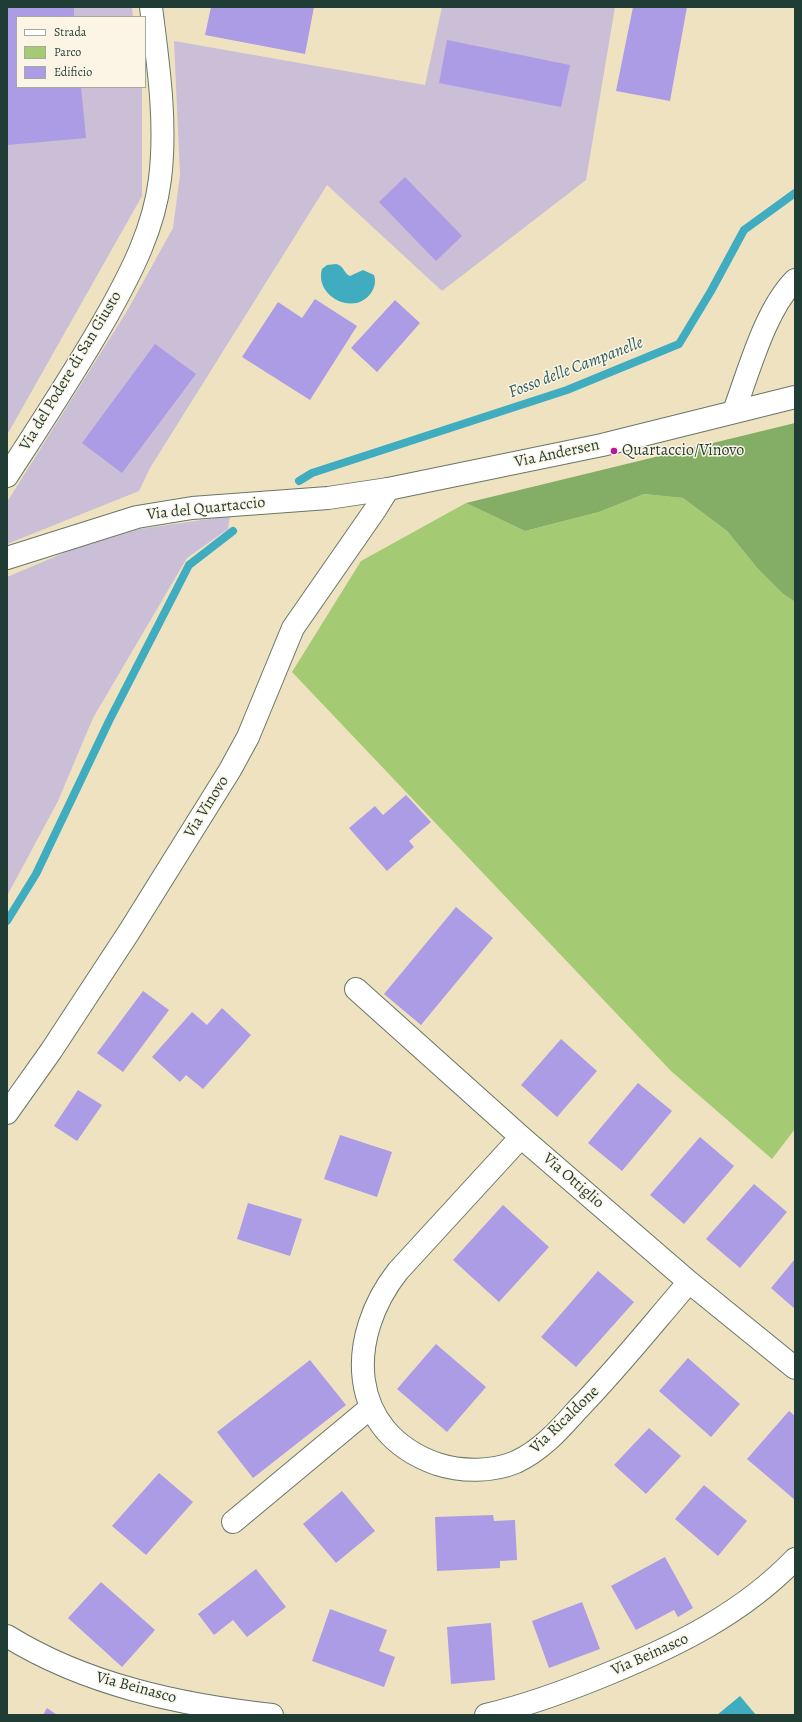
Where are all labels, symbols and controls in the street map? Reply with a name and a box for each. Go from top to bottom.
legend [16,16,146,88]
text: Strada [54,24,86,40]
text: Parco [54,44,81,60]
text: Edificio [54,64,92,80]
street label: Via del Podere di San Giusto [16,288,126,454]
water label: Fosso delle Campanelle [506,333,646,403]
street label: Via Andersen [513,436,601,472]
place label: Quartaccio/Vinovo [622,441,744,461]
marker: Quartaccio/Vinovo [609,446,619,456]
street label: Via del Quartaccio [146,493,266,525]
street label: Via Vinovo [181,773,233,841]
street label: Via Ottiglio [538,1149,608,1213]
street label: Via Ricaldone [526,1382,604,1458]
street label: Via Beinasco [608,1629,692,1681]
street label: Via Beinasco [94,1668,178,1708]

